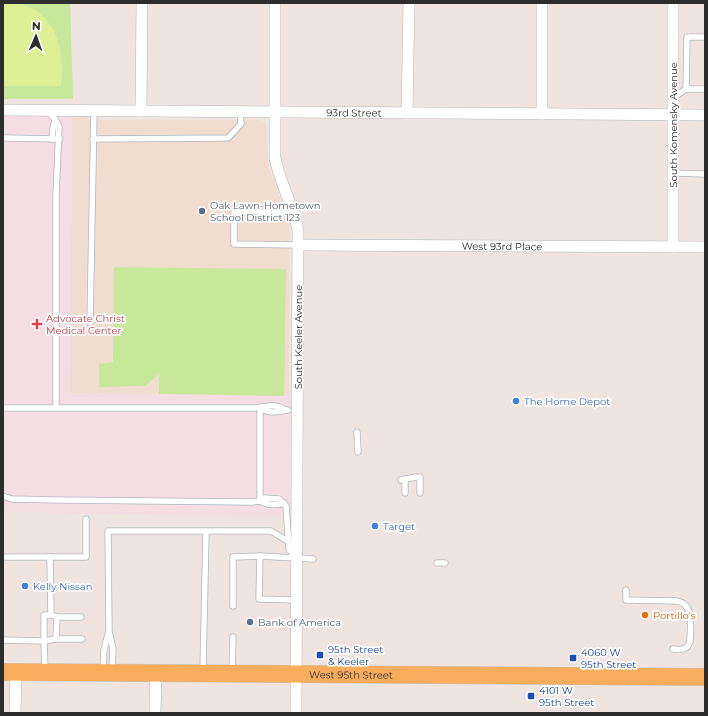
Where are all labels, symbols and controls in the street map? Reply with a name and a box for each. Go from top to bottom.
north arrow [16,16,56,56]
text: N [32,19,41,33]
street label: South Komensky Avenue [667,62,680,188]
street label: 93rd Street [326,106,382,119]
place label: Oak Lawn-Hometown School District 123 [210,199,321,224]
marker: Oak Lawn-Hometown School District 123 [197,206,207,216]
street label: West 93rd Place [462,239,542,253]
street label: South Keeler Avenue [292,285,305,389]
place label: Advocate Christ Medical Center [46,312,125,337]
marker: Advocate Christ Medical Center [31,318,43,330]
place label: The Home Depot [524,395,610,408]
marker: The Home Depot [511,396,521,406]
place label: Target [383,520,415,533]
marker: Target [370,521,380,531]
place label: Kelly Nissan [33,580,93,593]
marker: Kelly Nissan [20,581,30,591]
place label: Portillo's [653,609,696,622]
marker: Portillo's [640,610,650,620]
place label: Bank of America [258,616,341,629]
marker: Bank of America [245,617,255,627]
place label: 95th Street & Keeler [328,643,383,668]
place label: 4060 W 95th Street [581,646,636,671]
marker: 95th Street & Keeler [315,650,325,660]
marker: 4060 W 95th Street [568,653,578,663]
street label: West 95th Street [309,668,393,681]
place label: 4101 W 95th Street [539,684,594,709]
marker: 4101 W 95th Street [526,691,536,701]

